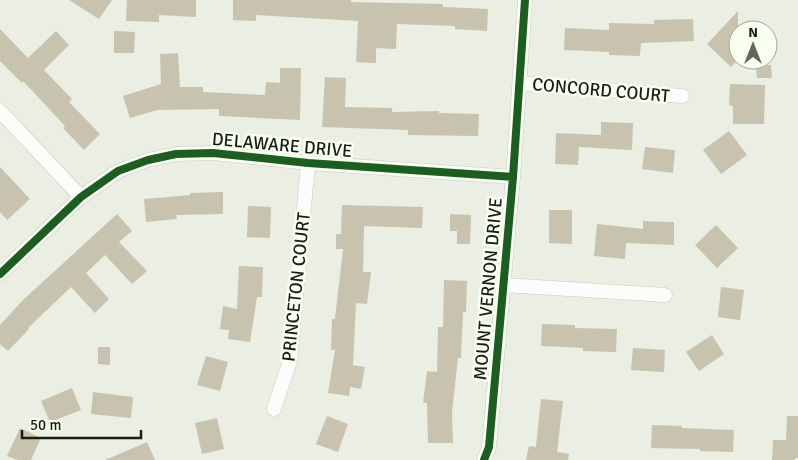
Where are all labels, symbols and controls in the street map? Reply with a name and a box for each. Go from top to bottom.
north arrow [728,20,778,70]
text: N [748,24,758,41]
street label: CONCORD COURT [531,73,671,107]
street label: DELAWARE DRIVE [211,128,353,162]
street label: MOUNT VERNON DRIVE [469,197,507,381]
street label: PRINCETON COURT [277,211,315,363]
scale bar [22,408,141,440]
text: 50 m [30,416,61,434]

